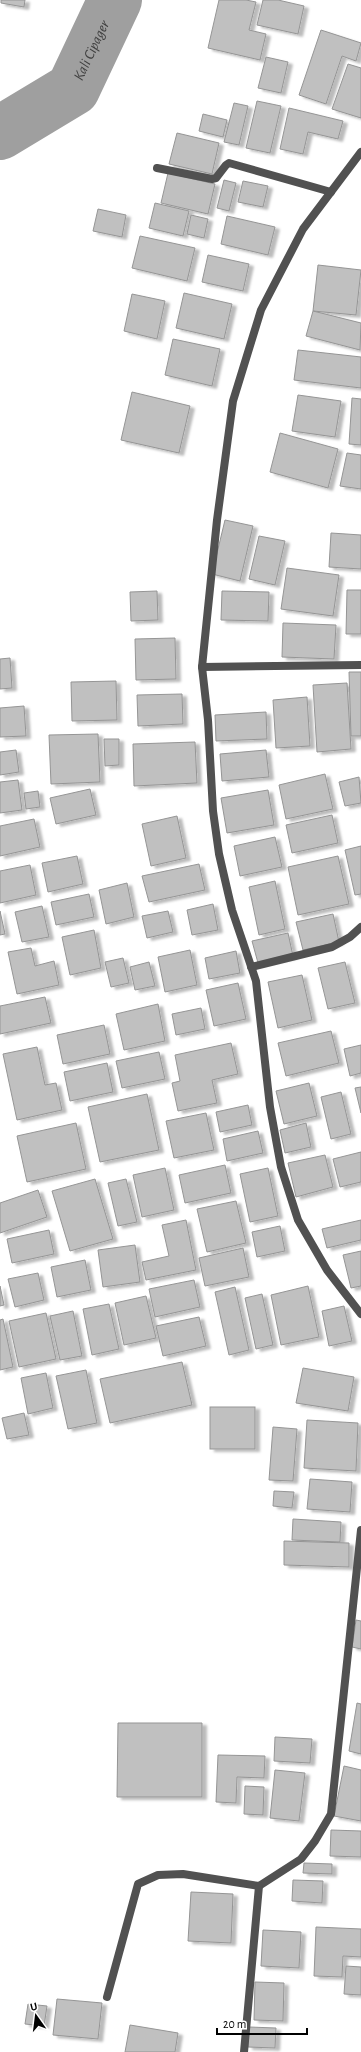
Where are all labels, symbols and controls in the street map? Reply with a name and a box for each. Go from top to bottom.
water label: Kali Cipager [71,17,112,83]
north arrow [16,1996,56,2036]
text: U [29,2001,38,2013]
scale bar [217,2010,307,2036]
text: 20 m [223,2018,246,2030]

